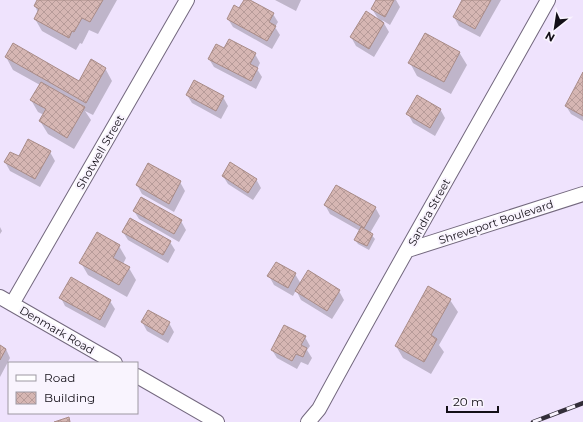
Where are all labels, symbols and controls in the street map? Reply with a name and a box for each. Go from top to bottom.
north arrow [535,8,575,48]
text: N [543,28,557,45]
street label: Shotwell Street [73,112,127,192]
street label: Sandra Street [405,175,453,248]
street label: Shreveport Boulevard [437,197,555,247]
street label: Denmark Road [17,303,97,357]
legend [8,362,138,414]
text: Road [44,370,75,385]
scale bar [447,388,498,414]
text: Building [44,390,95,405]
text: 20 m [453,394,484,409]

